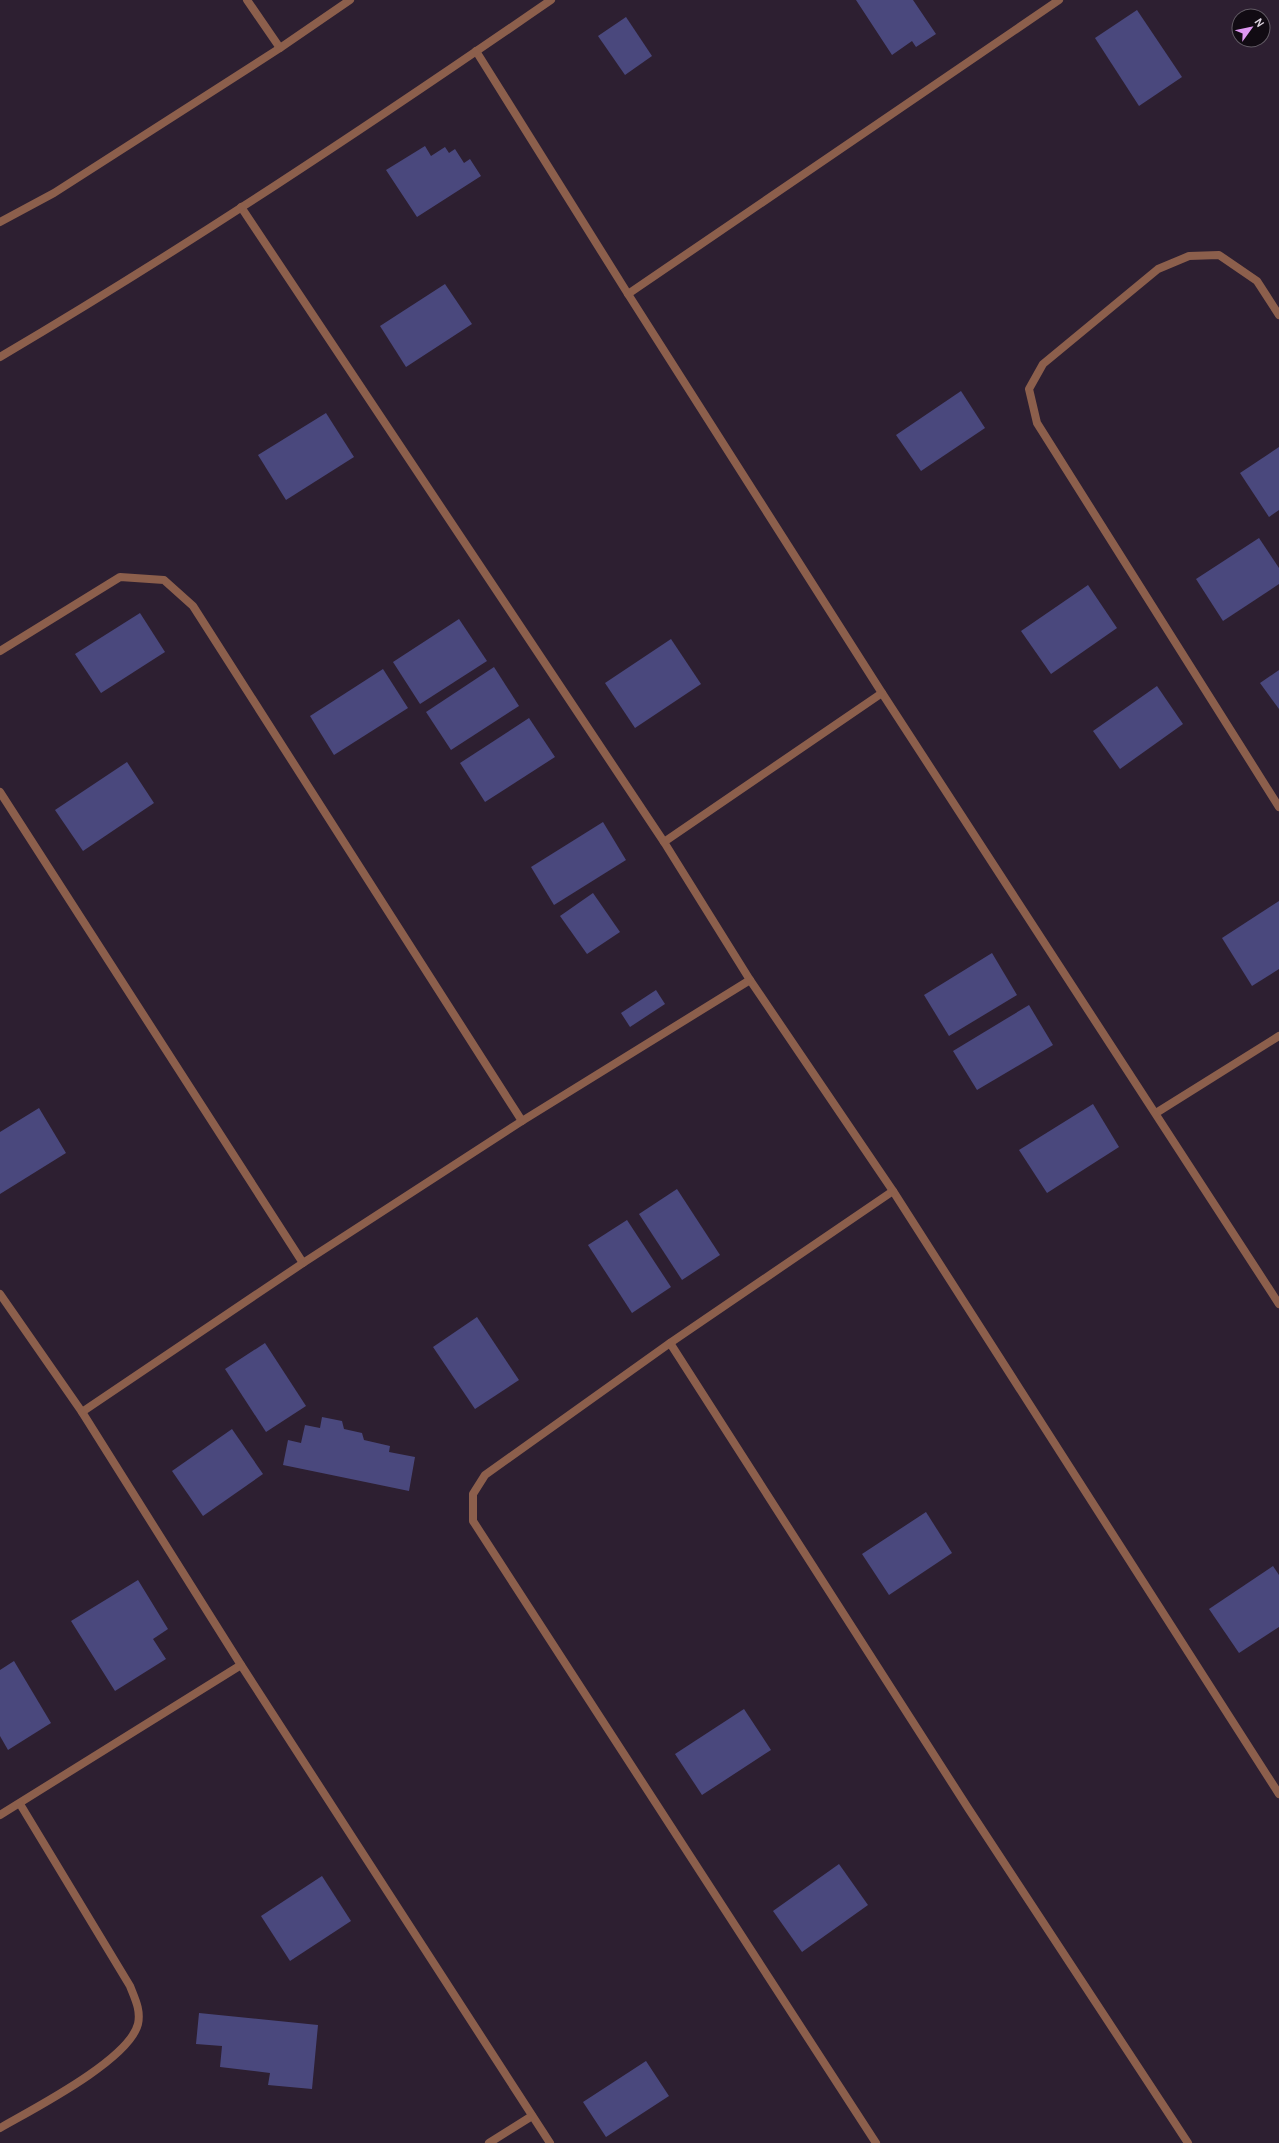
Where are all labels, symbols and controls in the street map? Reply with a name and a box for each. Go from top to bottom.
north arrow [1231,8,1271,48]
text: N [1251,15,1267,30]

